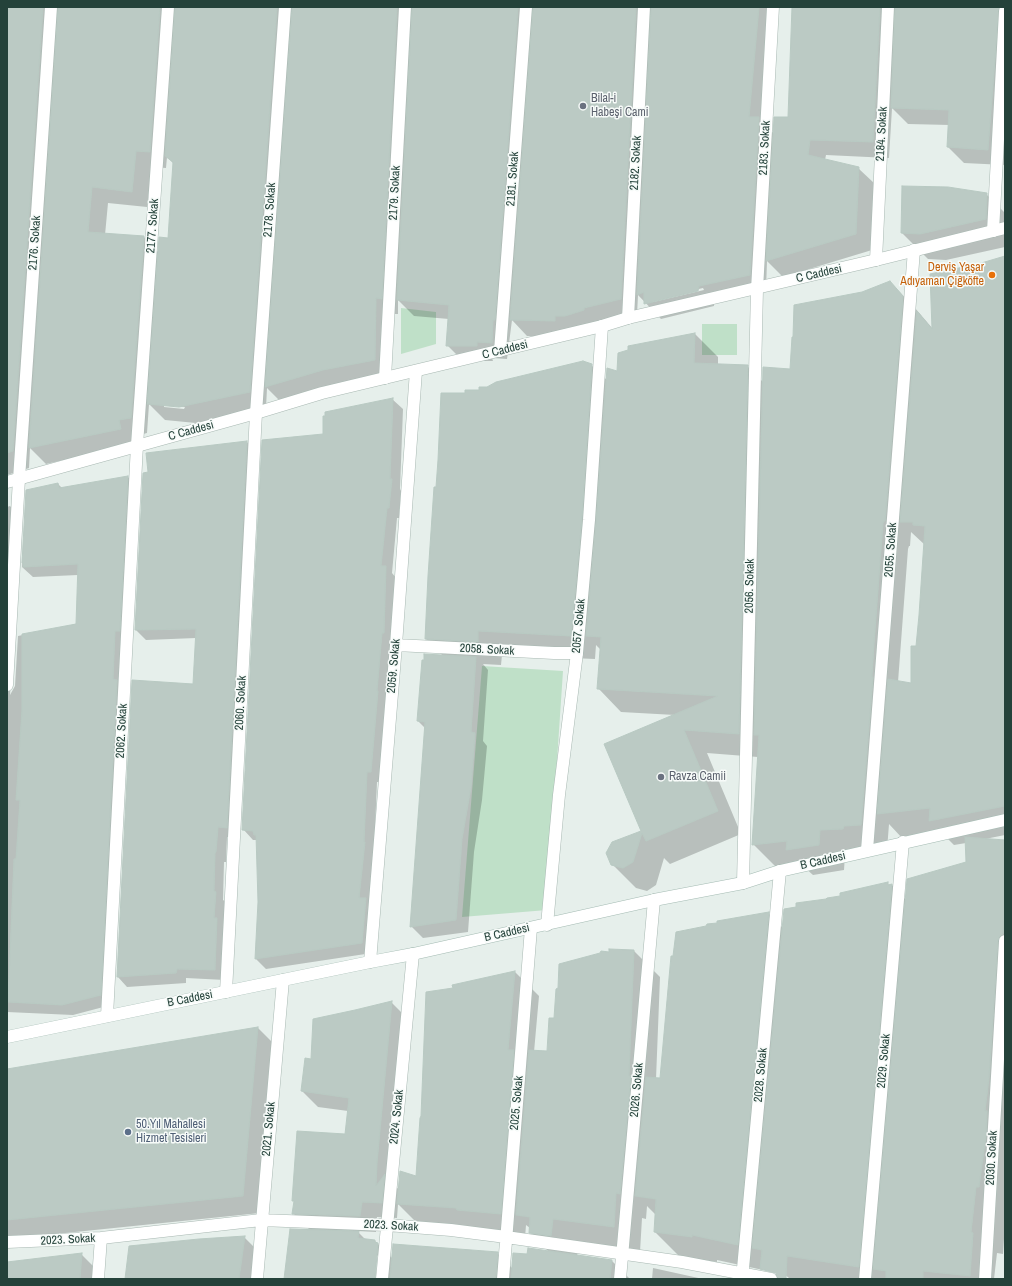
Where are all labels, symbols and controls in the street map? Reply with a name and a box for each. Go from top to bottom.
place label: Bilal-i Habeşi Cami [591,92,648,120]
marker: Bilal-i Habeşi Cami [578,101,588,111]
street label: 2184. Sokak [873,106,891,162]
street label: 2183. Sokak [756,120,774,176]
street label: 2182. Sokak [627,135,645,191]
street label: 2181. Sokak [504,151,522,207]
street label: 2179. Sokak [386,165,404,221]
street label: 2178. Sokak [261,182,279,238]
street label: 2177. Sokak [144,198,162,254]
street label: 2176. Sokak [26,215,44,271]
place label: Derviş Yaşar Adıyaman Çiğköfte [900,261,984,289]
street label: C Caddesi [795,262,843,286]
marker: Derviş Yaşar Adıyaman Çiğköfte [987,270,997,280]
street label: C Caddesi [481,337,529,363]
street label: C Caddesi [167,418,215,444]
street label: 2055. Sokak [882,522,900,578]
street label: 2056. Sokak [742,559,758,613]
street label: 2057. Sokak [569,598,589,654]
street label: 2059. Sokak [384,638,404,694]
street label: 2058. Sokak [459,641,515,659]
street label: 2060. Sokak [232,675,250,731]
street label: 2062. Sokak [113,703,131,759]
place label: Ravza Camii [669,770,726,784]
marker: Ravza Camii [656,772,666,782]
street label: B Caddesi [799,849,847,873]
street label: B Caddesi [483,921,531,945]
street label: B Caddesi [166,988,214,1010]
street label: 2029. Sokak [874,1033,894,1089]
street label: 2028. Sokak [751,1047,771,1103]
street label: 2026. Sokak [627,1062,647,1118]
street label: 2025. Sokak [507,1075,527,1131]
street label: 2024. Sokak [387,1089,407,1145]
street label: 2021. Sokak [259,1101,279,1157]
place label: 50.Yıl Mahallesi Hizmet Tesisleri [136,1118,207,1146]
marker: 50.Yıl Mahallesi Hizmet Tesisleri [123,1127,133,1137]
street label: 2030. Sokak [983,1130,1001,1186]
street label: 2023. Sokak [363,1217,419,1235]
street label: 2023. Sokak [40,1231,96,1249]

